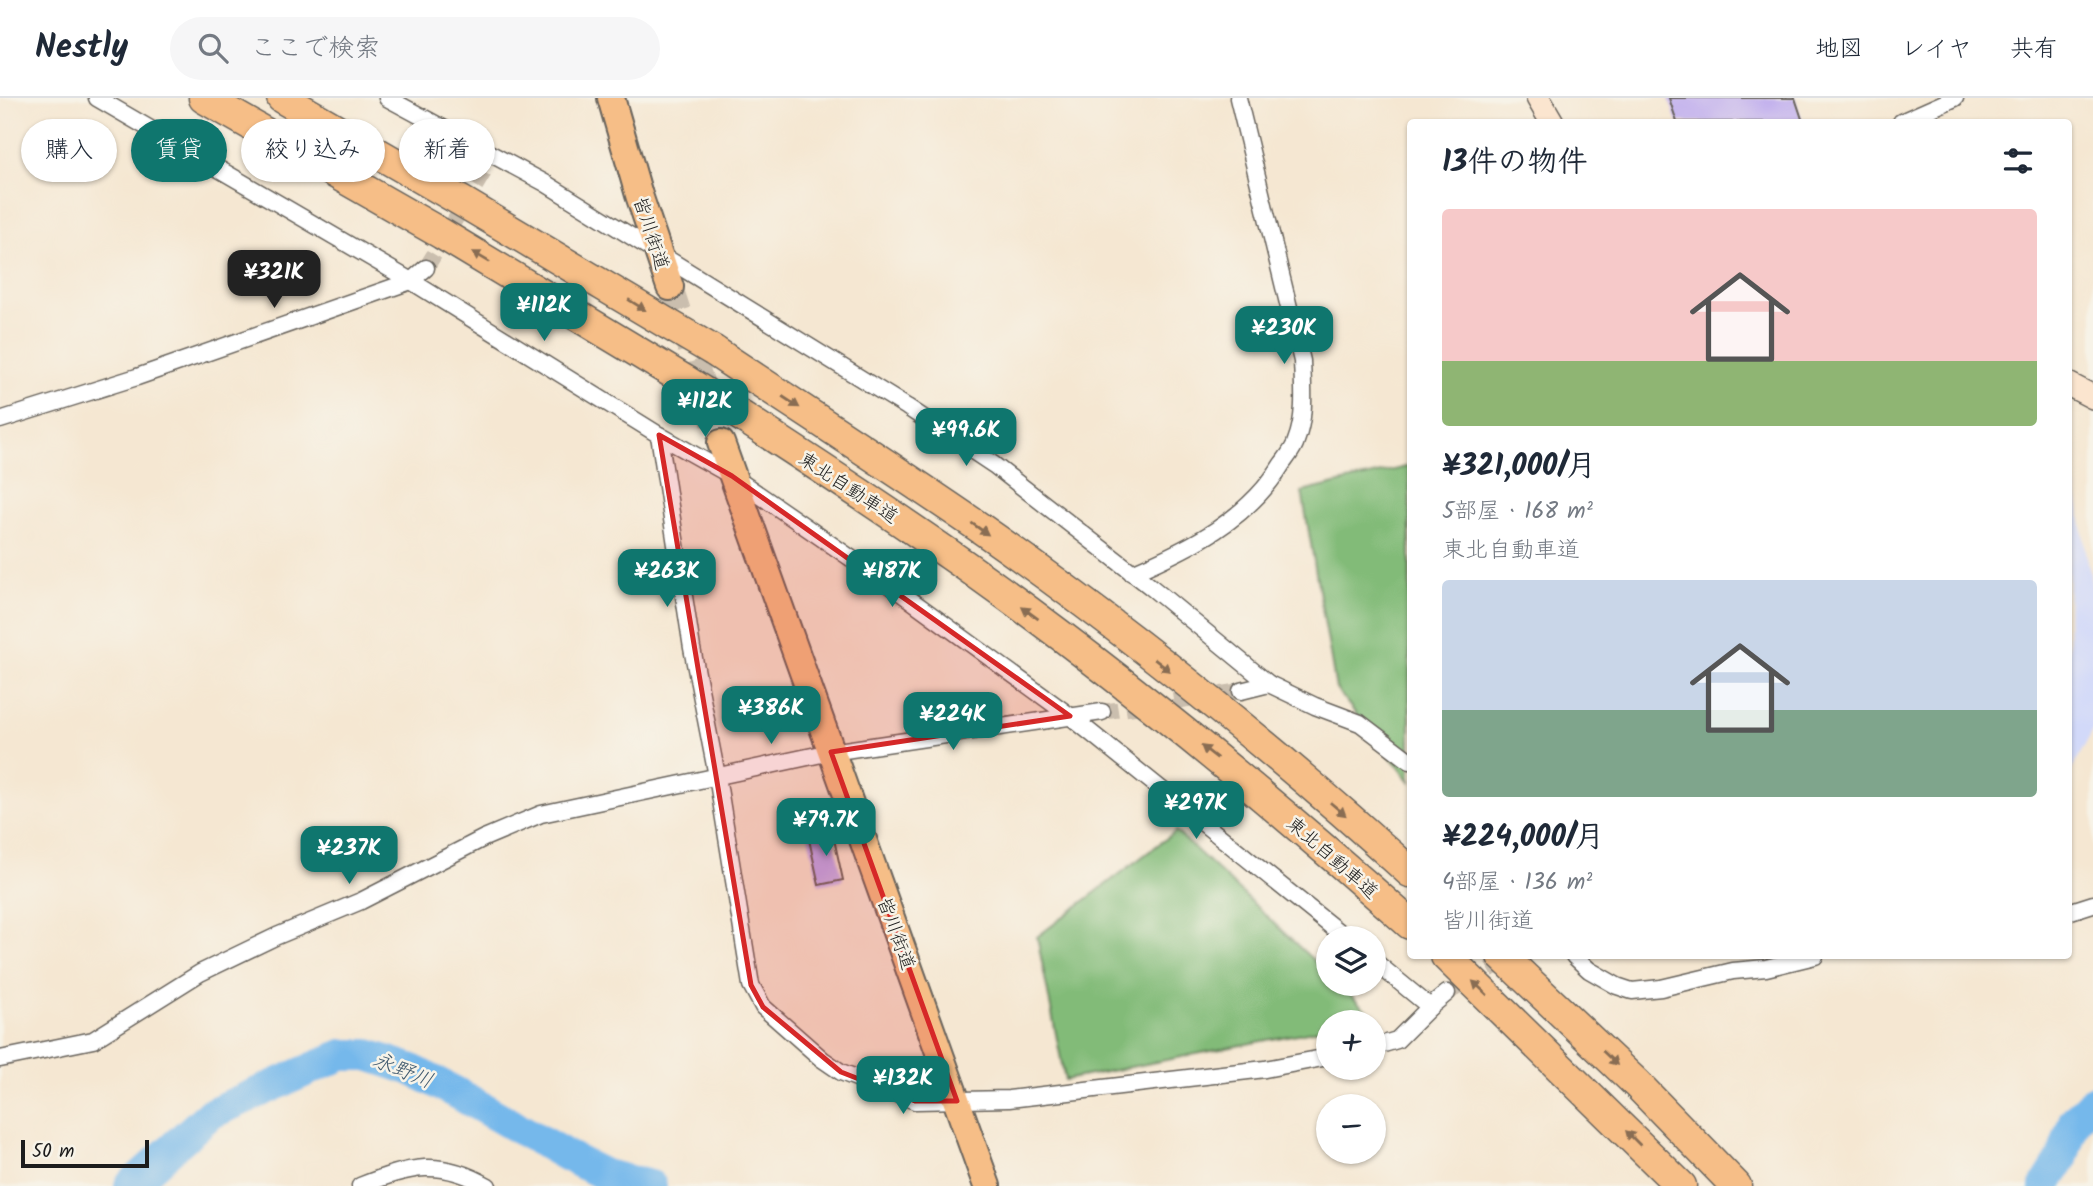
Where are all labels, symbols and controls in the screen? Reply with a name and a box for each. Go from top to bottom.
search box [170,17,660,80]
text: Nestly [35,22,128,75]
text: ここで検索 [250,28,380,70]
icon: search [194,29,232,67]
text: 地図 [1815,30,1863,69]
text: レイヤ [1901,30,1972,69]
text: 共有 [2010,30,2058,69]
chip: 購入 [21,119,117,182]
chip: 賃貸 [131,119,227,182]
chip: 絞り込み [241,119,385,182]
chip: 新着 [399,119,495,182]
text: 13件の物件 [1442,139,1587,187]
icon: filters [1999,142,2037,180]
street label: 皆川街道 [624,193,676,274]
pin: ¥321K [225,250,323,310]
one-way arrow [471,250,490,263]
icon: home [1677,254,1803,380]
text: ¥321K [244,255,304,291]
pin: ¥112K [495,284,593,343]
text: ¥112K [516,288,572,324]
one-way arrow [628,299,647,311]
pin: ¥230K [1235,306,1333,366]
text: ¥230K [1251,311,1317,347]
pin: ¥112K [656,380,754,439]
text: ¥112K [677,384,733,420]
one-way arrow [781,396,801,409]
pin: ¥99.6K [909,408,1023,468]
text: ¥99.6K [931,413,1001,449]
text: ¥321,000/月 [1442,443,1596,491]
street label: 東北自動車道 [792,445,904,532]
text: 5部屋 · 168 m² [1442,494,1593,530]
one-way arrow [971,522,989,536]
text: 東北自動車道 [1442,533,1580,569]
pin: ¥263K [618,550,716,609]
pin: ¥187K [843,550,941,609]
text: ¥263K [634,554,700,590]
text: ¥187K [862,554,922,590]
one-way arrow [1021,606,1039,620]
icon: home [1677,625,1803,751]
one-way arrow [1153,658,1171,672]
pin: ¥386K [722,686,820,746]
text: ¥386K [738,691,804,727]
pin: ¥224K [904,692,1002,752]
text: ¥224K [919,697,987,733]
one-way arrow [1201,745,1219,760]
pin: ¥297K [1147,782,1245,841]
text: ¥297K [1164,786,1228,822]
pin: ¥79.7K [769,798,883,858]
one-way arrow [1330,801,1347,816]
text: ¥79.7K [793,803,859,839]
street label: 東北自動車道 [1279,810,1385,907]
text: ¥224,000/月 [1442,814,1604,862]
pin: ¥237K [300,826,398,886]
text: ¥237K [317,831,381,867]
text: 4部屋 · 136 m² [1442,865,1592,901]
street label: 皆川街道 [868,893,922,975]
text: 皆川街道 [1442,904,1534,940]
map controls [1316,926,1386,1164]
button: layers [1316,926,1386,996]
one-way arrow [1472,980,1489,996]
button: + [1316,1010,1386,1080]
water label: 永野川 [367,1044,438,1098]
one-way arrow [1601,1049,1618,1065]
pin: ¥132K [854,1056,952,1116]
text: ¥132K [873,1061,933,1097]
button: − [1316,1094,1386,1164]
one-way arrow [1625,1129,1642,1146]
scale bar [21,1137,149,1169]
text: 50 m [32,1137,74,1167]

